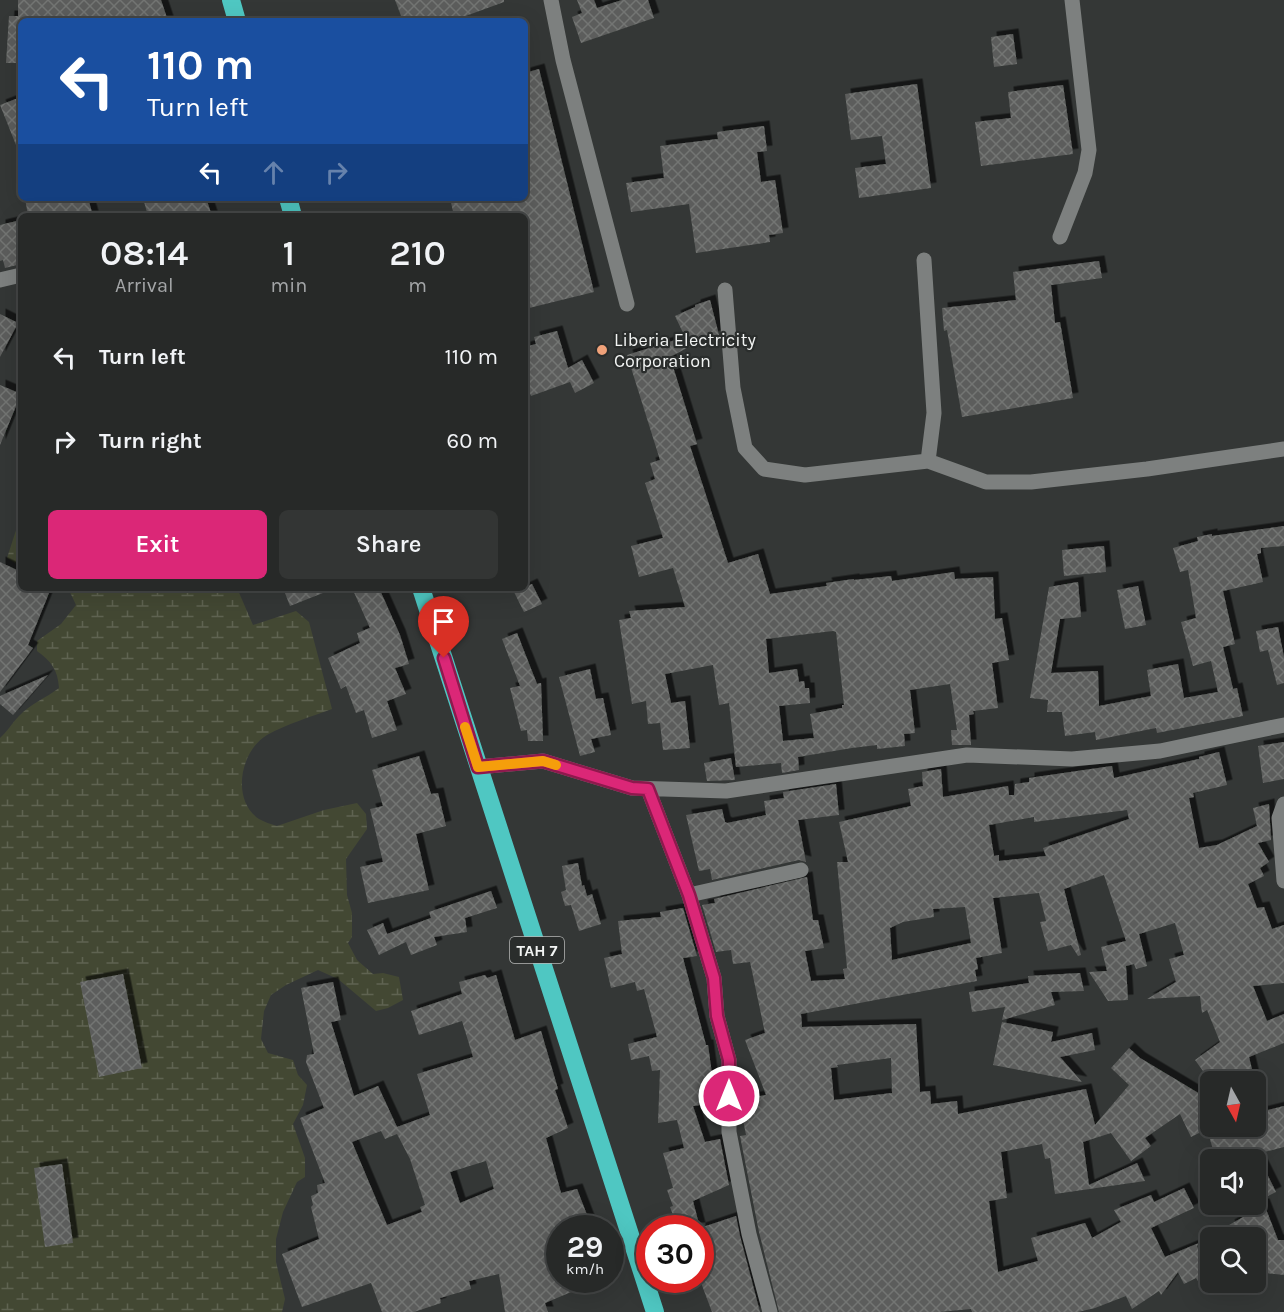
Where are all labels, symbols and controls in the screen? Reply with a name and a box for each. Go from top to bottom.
text: 110 m [147,40,254,90]
icon: left [48,42,126,120]
text: Turn left [147,91,248,123]
icon: left [194,156,227,189]
icon: ahead [257,156,290,189]
icon: right [320,156,353,189]
text: 08:14 [100,232,188,274]
text: 1 [283,232,295,274]
text: 210 [389,232,446,274]
text: Arrival [115,274,174,297]
text: min [271,274,307,297]
text: m [408,274,427,297]
place label: Liberia Electricity Corporation [614,329,756,372]
icon: left [48,341,81,374]
marker: Liberia Electricity Corporation [595,343,609,357]
text: Turn left [99,344,186,370]
text: 110 m [445,344,498,370]
icon: right [48,425,81,458]
text: Turn right [99,428,202,454]
text: 60 m [447,428,498,454]
button: Exit [48,510,267,579]
button: Share [279,510,498,579]
pin [418,596,469,658]
icon: arrive [427,605,460,638]
road number: TAH 7 [510,937,564,963]
position arrow [697,1064,761,1128]
north arrow [1200,1071,1266,1137]
map controls [1200,1071,1266,1293]
button: sound [1200,1149,1266,1215]
speed limit sign: 30 [636,1215,714,1293]
button: search [1200,1227,1266,1293]
text: 29 [567,1229,603,1265]
text: km/h [566,1260,604,1278]

